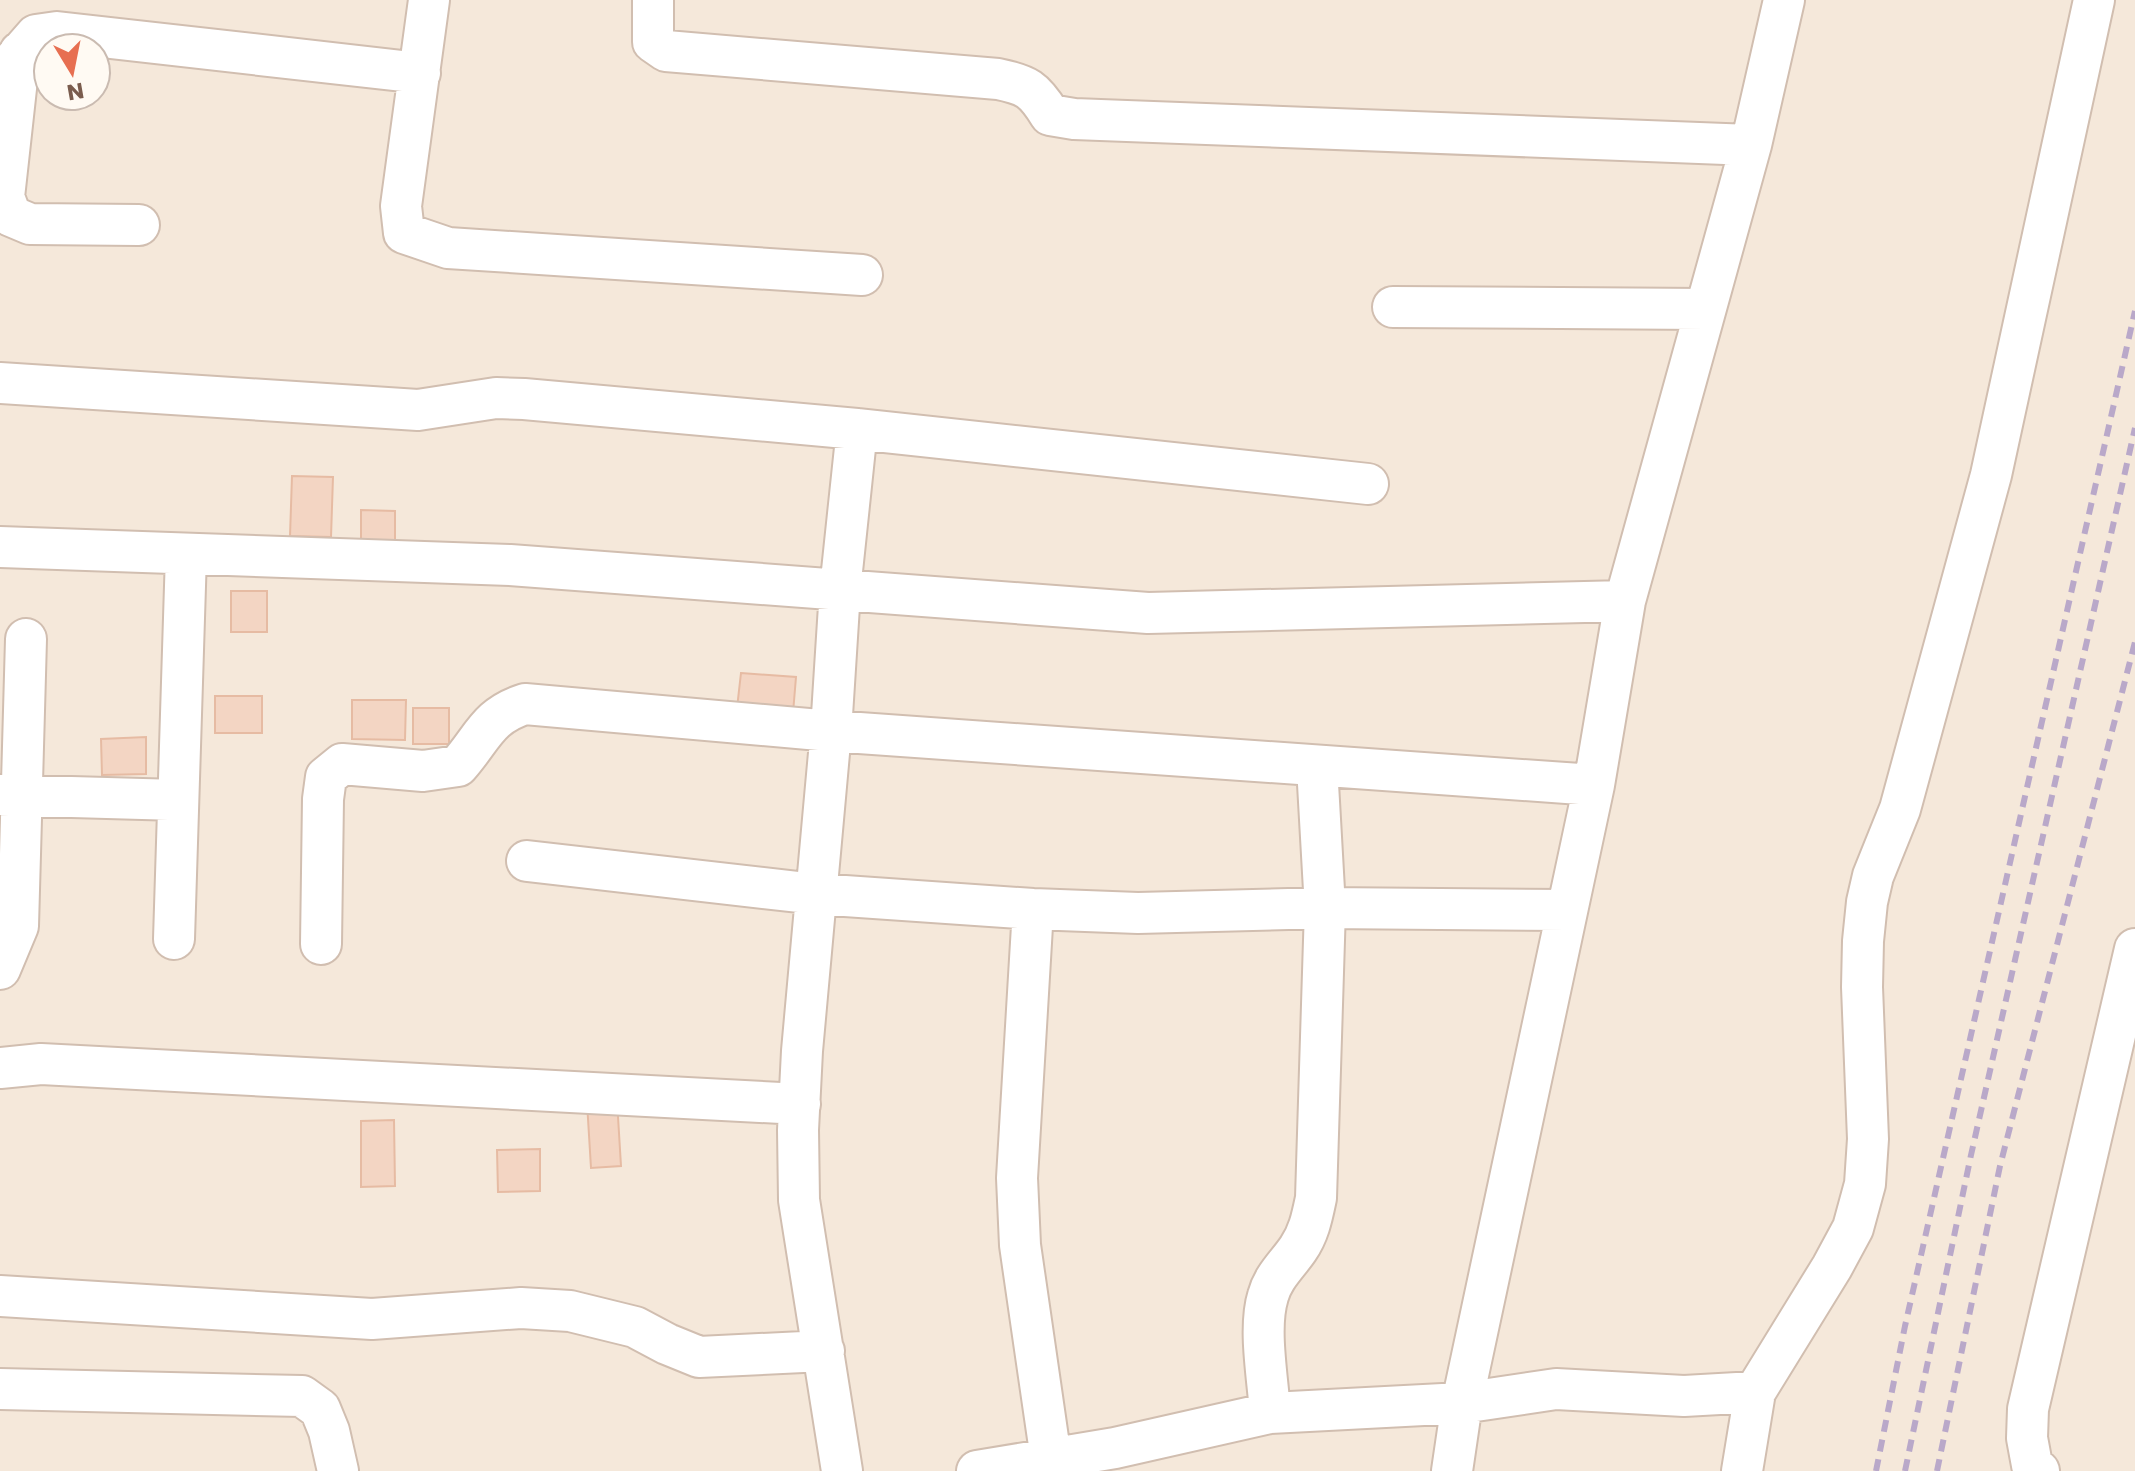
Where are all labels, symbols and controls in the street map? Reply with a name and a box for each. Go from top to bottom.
north arrow [32,32,112,112]
text: N [65,75,86,108]

